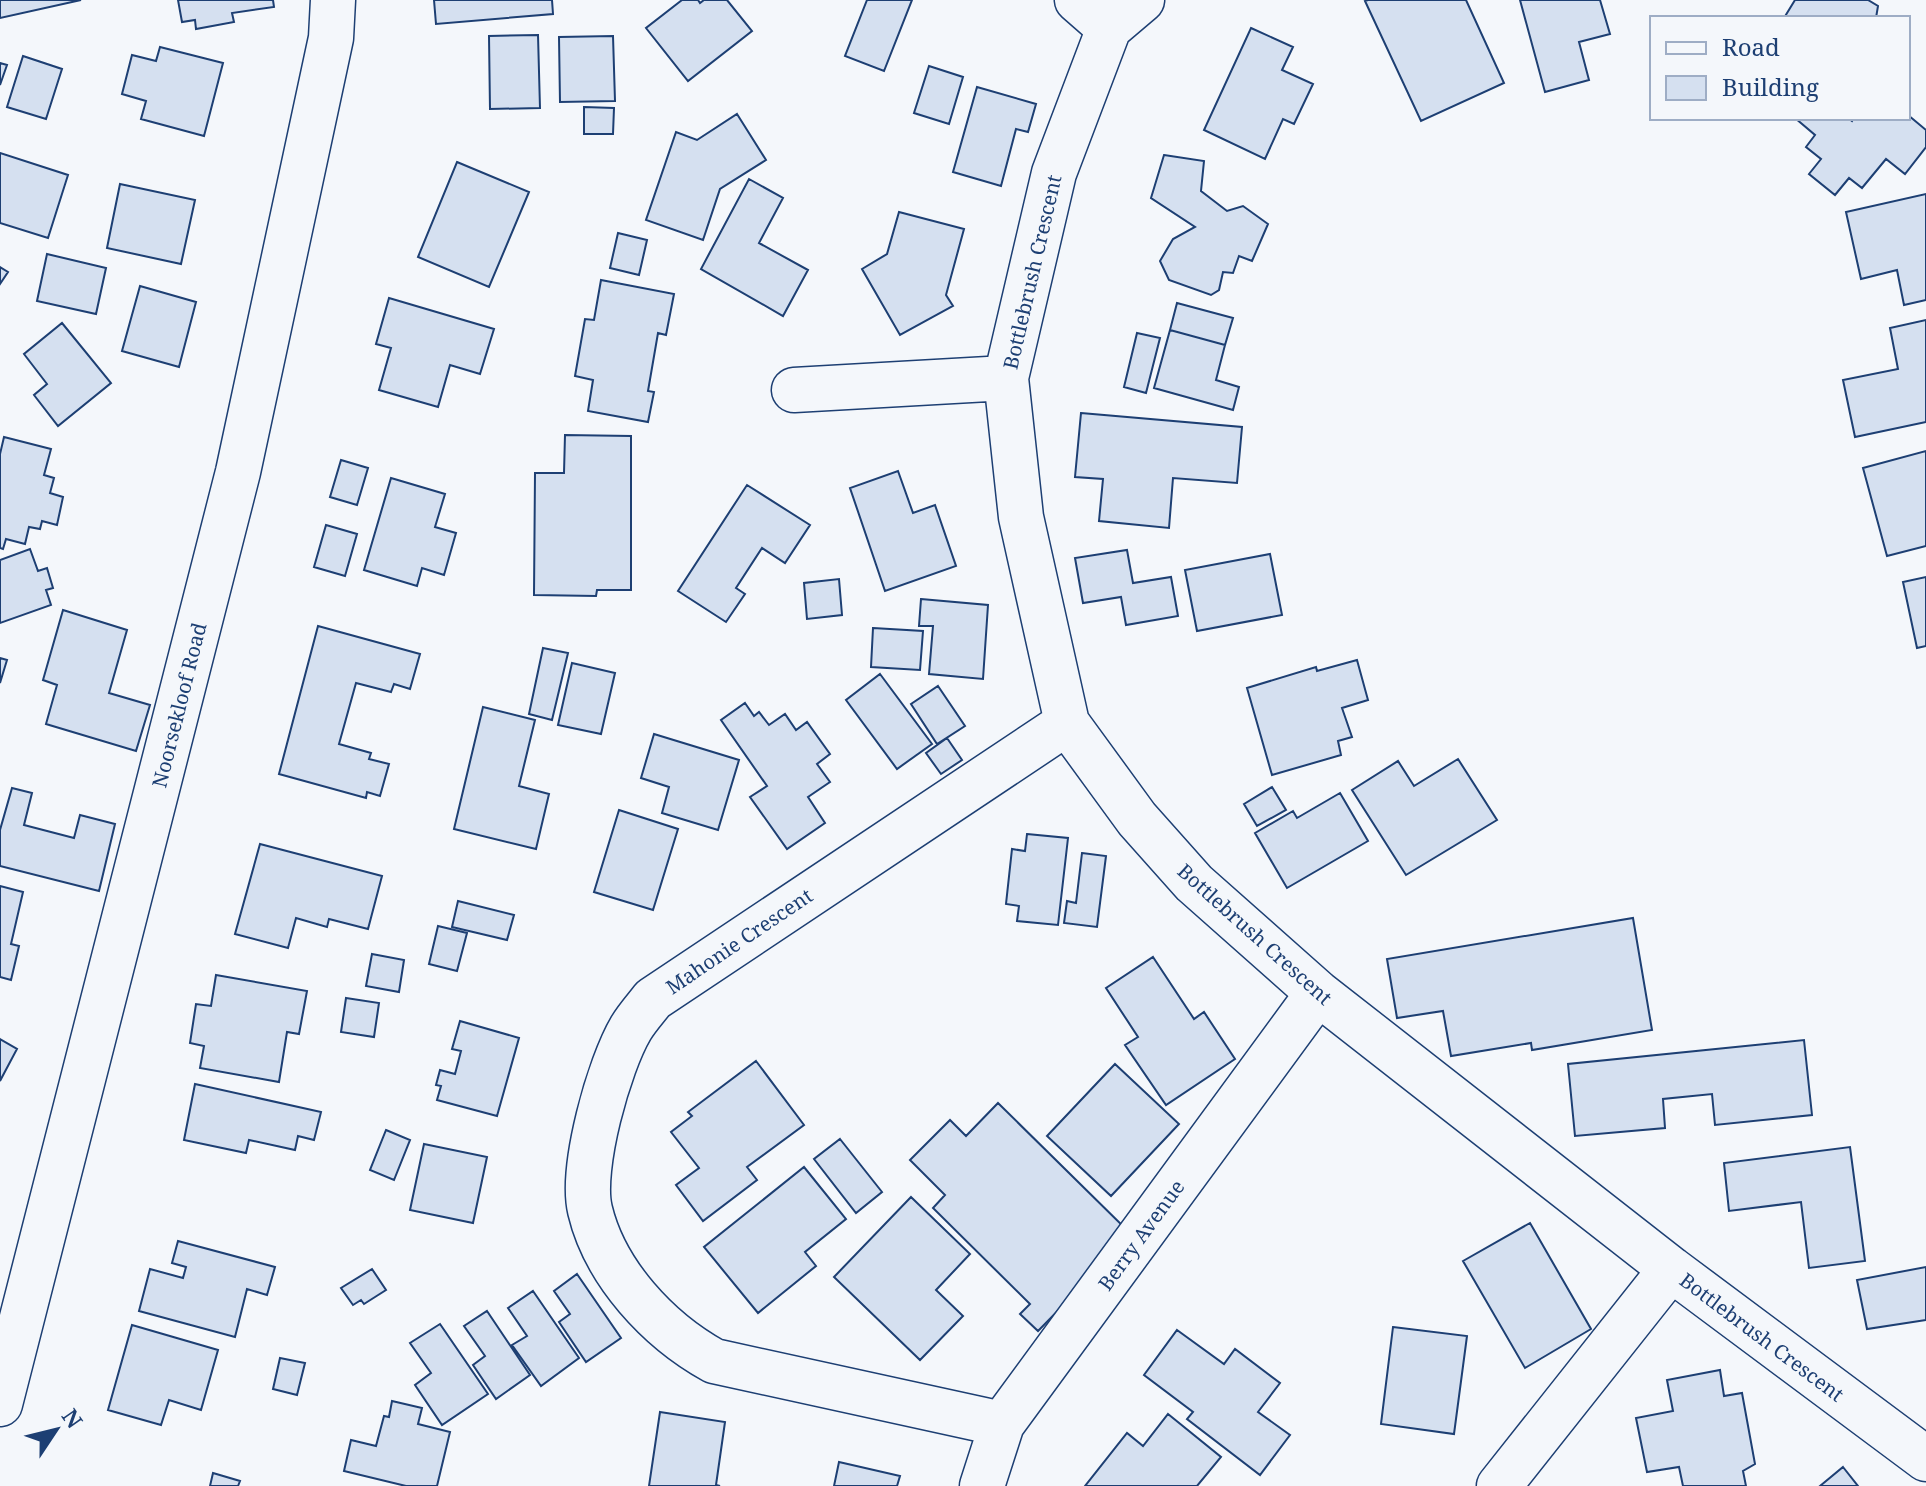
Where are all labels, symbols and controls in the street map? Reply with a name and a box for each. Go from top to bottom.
legend [1650,16,1910,120]
text: Road [1722,30,1780,63]
text: Building [1722,70,1819,103]
street label: Bottlebrush Crescent [996,172,1068,372]
street label: Noorsekloof Road [145,620,213,790]
street label: Bottlebrush Crescent [1172,857,1338,1011]
street label: Mahonie Crescent [660,882,818,1000]
street label: Berry Avenue [1092,1174,1190,1296]
street label: Bottlebrush Crescent [1674,1266,1850,1408]
north arrow [16,1390,96,1470]
text: N [56,1402,90,1434]

